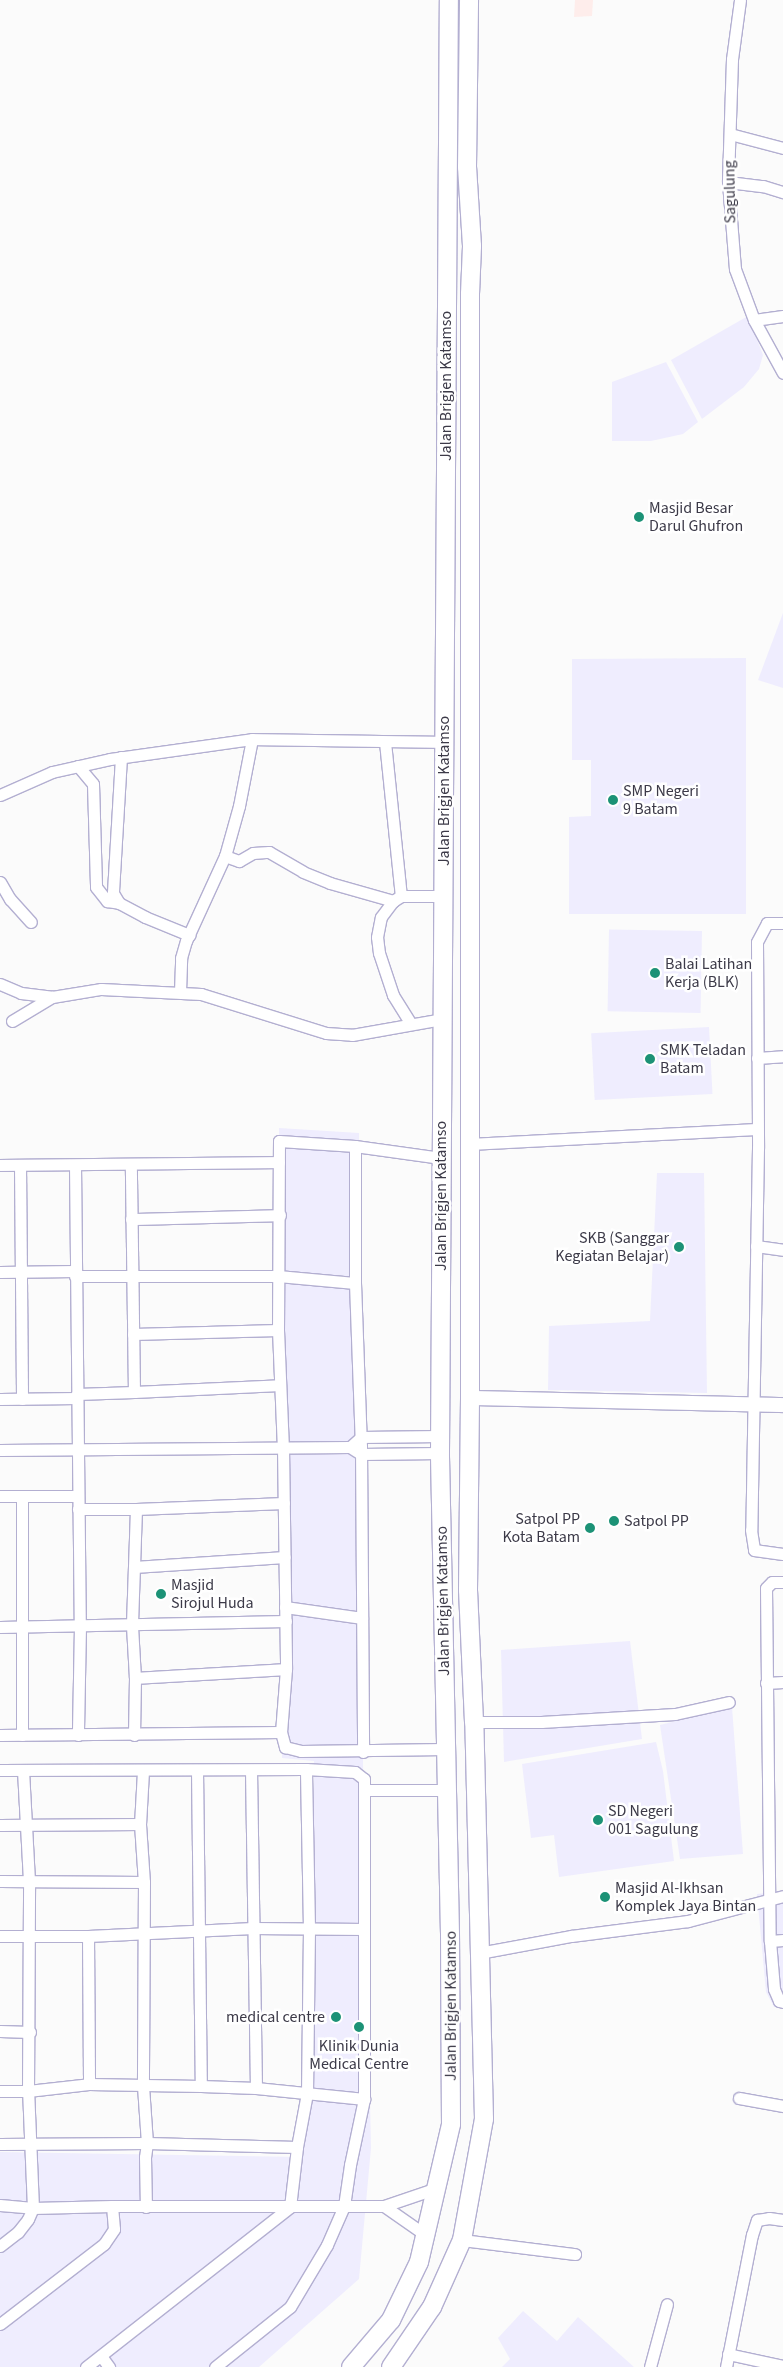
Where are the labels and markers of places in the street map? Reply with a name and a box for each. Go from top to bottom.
place label: Masjid Besar Darul Ghufron [649,498,743,536]
marker: Masjid Besar Darul Ghufron [633,511,645,523]
place label: SMP Negeri 9 Batam [623,781,699,819]
marker: SMP Negeri 9 Batam [607,794,619,806]
place label: Balai Latihan Kerja (BLK) [665,954,752,992]
marker: Balai Latihan Kerja (BLK) [649,967,661,979]
place label: SMK Teladan Batam [660,1040,746,1078]
marker: SMK Teladan Batam [644,1053,656,1065]
place label: SKB (Sanggar Kegiatan Belajar) [555,1228,669,1266]
marker: SKB (Sanggar Kegiatan Belajar) [673,1241,685,1253]
place label: Satpol PP Kota Batam [502,1509,580,1547]
place label: Satpol PP [624,1511,689,1531]
marker: Satpol PP [608,1515,620,1527]
marker: Satpol PP Kota Batam [584,1522,596,1534]
place label: Masjid Sirojul Huda [171,1575,254,1613]
marker: Masjid Sirojul Huda [155,1588,167,1600]
place label: SD Negeri 001 Sagulung [608,1801,698,1839]
marker: SD Negeri 001 Sagulung [592,1814,604,1826]
place label: Masjid Al-Ikhsan Komplek Jaya Bintan [615,1878,756,1916]
marker: Masjid Al-Ikhsan Komplek Jaya Bintan [599,1891,611,1903]
place label: medical centre [226,2007,325,2027]
marker: medical centre [329,2010,343,2024]
marker: Klinik Dunia Medical Centre [352,2020,366,2034]
place label: Klinik Dunia Medical Centre [309,2036,409,2074]

